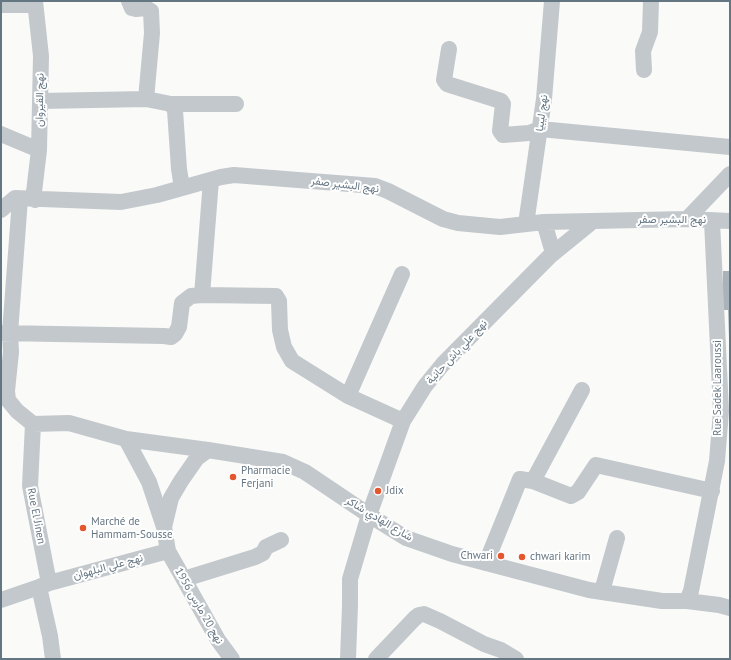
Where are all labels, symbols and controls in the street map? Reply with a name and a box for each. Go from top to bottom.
street label: نهج القيروان [33,73,47,127]
street label: نهج ليبيا [533,94,551,132]
street label: نهج البشير صفر [310,174,380,196]
street label: نهج البشير صفر [638,213,706,227]
street label: نهج علي باش حانبة [424,317,490,387]
street label: Rue Sadek Laaroussi [711,340,725,436]
place label: Pharmacie Ferjani [241,464,290,490]
marker: Pharmacie Ferjani [228,472,238,482]
place label: Jdix [386,484,404,498]
marker: Jdix [373,486,383,496]
street label: Rue El Jinen [24,487,48,545]
street label: شارع الهادي شاكر [343,494,415,544]
place label: Marché de Hammam-Sousse [91,515,173,541]
marker: Marché de Hammam-Sousse [78,523,88,533]
place label: Chwari [460,549,493,563]
place label: chwari karim [530,550,590,564]
street label: نهج علي البلهوان [72,551,144,583]
marker: Chwari [496,551,506,561]
marker: chwari karim [517,552,527,562]
street label: نهج 20 مارس 1956 [172,566,226,646]

